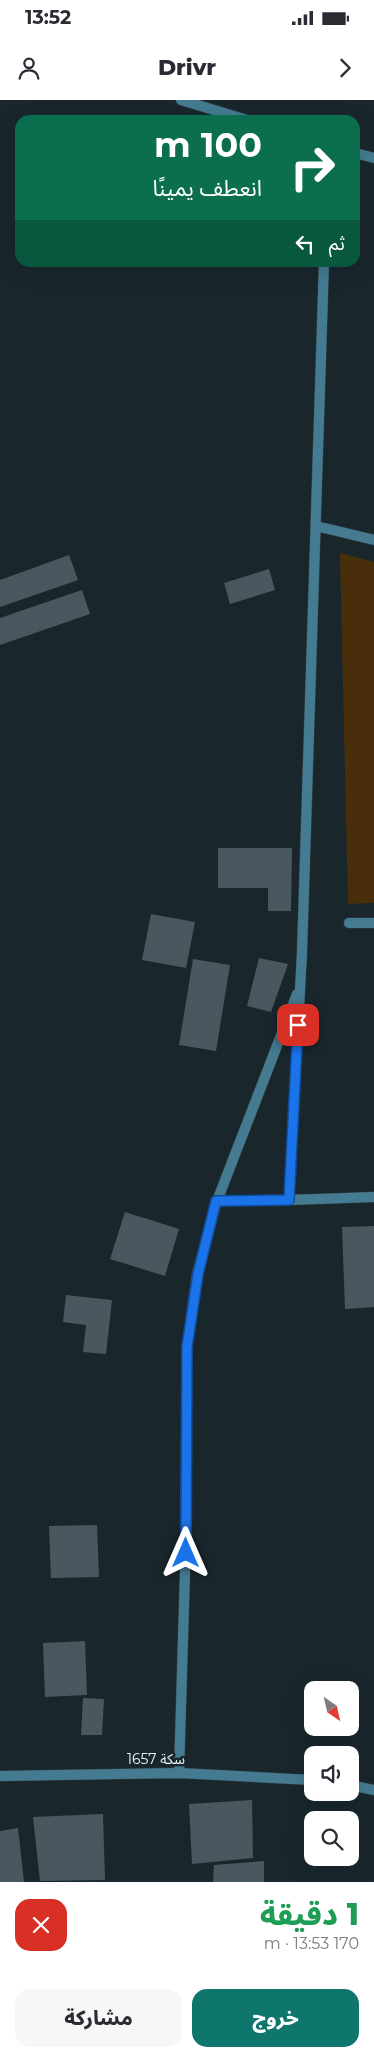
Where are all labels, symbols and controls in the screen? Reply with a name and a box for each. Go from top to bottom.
text: 13:52 [25,6,71,29]
icon: person [15,54,43,82]
text: Drivr [158,54,216,81]
icon: forward [331,54,359,82]
text: 100 m [154,123,262,166]
icon: right [280,135,345,200]
text: انعطف يمينًا [152,175,262,202]
icon: left [291,230,319,258]
text: ثم [329,232,345,255]
pin [277,1004,319,1046]
icon: arrive [284,1011,312,1039]
position arrow [159,1526,211,1578]
north arrow [304,1681,359,1736]
map controls [304,1681,359,1866]
button: sound [304,1746,359,1801]
street label: سكة 1657 [127,1750,185,1768]
button: search [304,1811,359,1866]
text: 1 دقيقة [260,1896,359,1933]
button: close [15,1899,67,1951]
text: 170 m · 13:53 [264,1934,359,1953]
button: مشاركة [15,1989,182,2047]
button: خروج [192,1989,359,2047]

